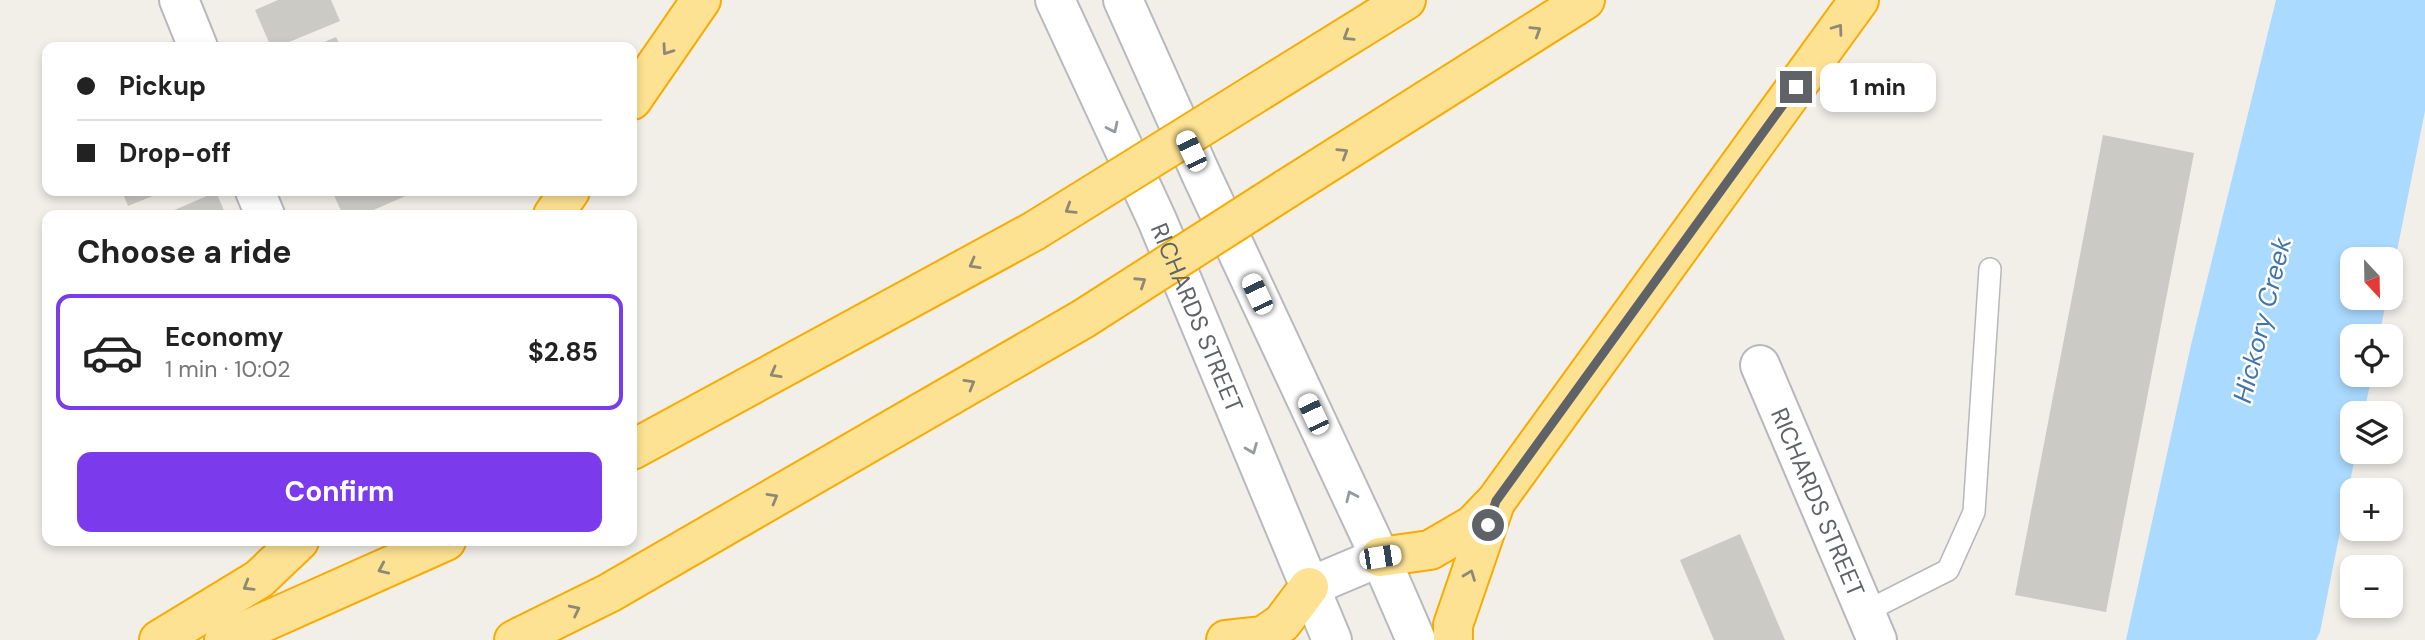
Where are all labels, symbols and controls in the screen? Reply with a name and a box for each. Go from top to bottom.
one-way arrow [1830,24,1842,37]
one-way arrow [1528,27,1541,40]
one-way arrow [1342,28,1355,41]
one-way arrow [663,42,675,55]
callout: 1 min [1820,62,1936,112]
text: Pickup [119,69,206,103]
route end [1780,71,1812,103]
text: 1 min [1850,72,1906,102]
one-way arrow [1105,121,1119,133]
car [1173,128,1210,174]
text: Drop-off [119,136,231,170]
one-way arrow [1336,148,1349,161]
one-way arrow [1065,200,1078,213]
street label: RICHARDS STREET [1144,218,1251,417]
text: Choose a ride [77,231,292,273]
water label: Hickory Creek [2225,233,2299,406]
north arrow [2340,247,2403,310]
map controls [2340,247,2403,618]
one-way arrow [969,256,982,269]
car [1239,271,1276,317]
one-way arrow [1133,277,1146,290]
text: Economy [165,320,283,354]
icon: car [81,321,144,384]
button: locate [2340,324,2403,387]
text: $2.85 [528,335,598,369]
text: 1 min · 10:02 [165,354,291,384]
one-way arrow [769,364,782,378]
one-way arrow [963,379,976,392]
car [1295,391,1332,437]
button: layers [2340,401,2403,464]
street label: RICHARDS STREET [1764,403,1872,601]
one-way arrow [1243,443,1257,455]
button: Confirm [77,452,602,532]
button: + [2340,478,2403,541]
one-way arrow [1346,490,1360,503]
one-way arrow [766,493,779,506]
route start [1472,509,1504,541]
car [1358,543,1403,571]
button: − [2340,555,2403,618]
one-way arrow [378,561,391,575]
one-way arrow [1462,569,1476,581]
one-way arrow [243,578,256,591]
one-way arrow [568,604,580,618]

